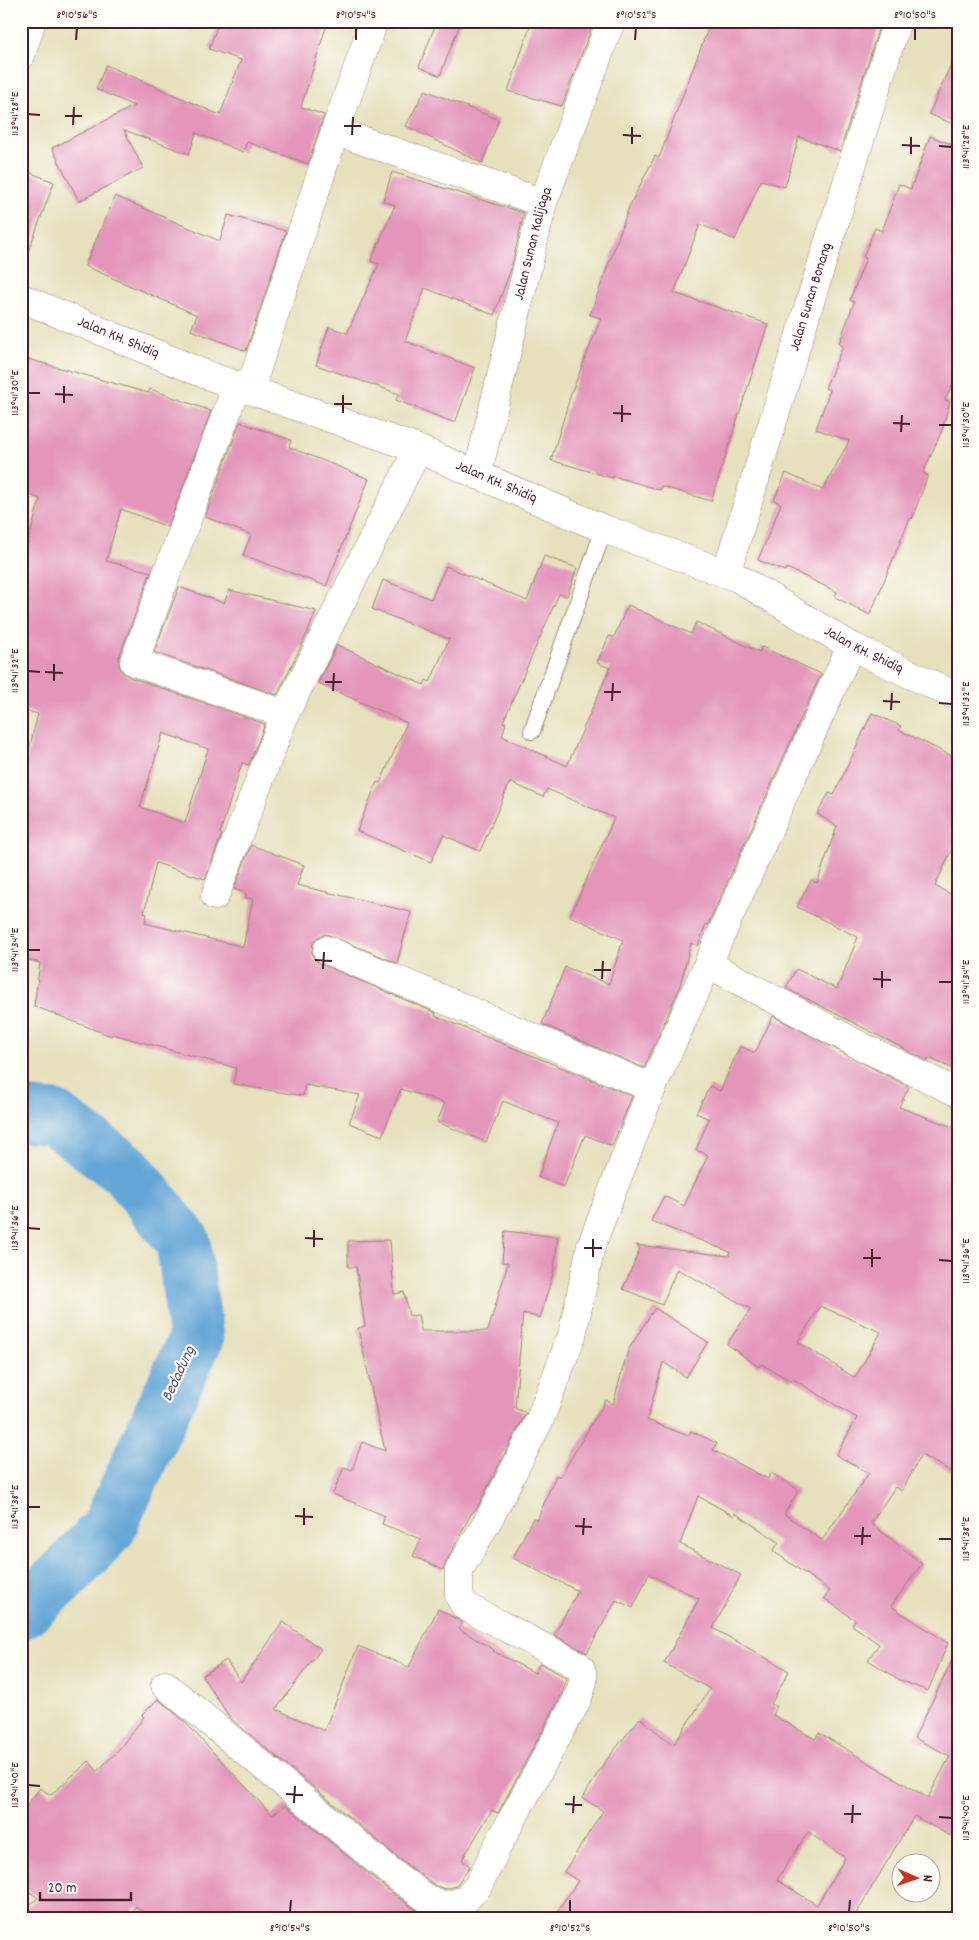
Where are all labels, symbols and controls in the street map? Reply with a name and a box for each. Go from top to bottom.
text: 8°10'56"S [56,7,98,24]
text: 8°10'54"S [336,7,376,24]
text: 8°10'52"S [616,7,656,24]
text: 8°10'50"S [894,7,936,24]
text: 113°41'28"E [7,91,24,136]
text: 113°41'28"E [958,124,975,169]
street label: Jalan Sunan Kalijaga [509,183,559,303]
street label: Jalan Sunan Bonang [784,240,839,354]
street label: Jalan KH. Shidiq [74,311,162,365]
text: 113°41'30"E [7,369,24,416]
text: 113°41'30"E [958,401,975,448]
street label: Jalan KH. Shidiq [452,455,540,510]
street label: Jalan KH. Shidiq [819,621,907,680]
text: 113°41'32"E [7,648,24,693]
text: 113°41'32"E [958,681,975,726]
text: 113°41'34"E [7,927,24,972]
text: 113°41'34"E [958,959,975,1004]
text: 113°41'36"E [7,1205,24,1251]
text: 113°41'36"E [958,1238,975,1284]
water label: Bedadung [156,1342,202,1405]
text: 113°41'38"E [7,1484,24,1529]
text: 113°41'38"E [958,1516,975,1561]
text: 113°41'40"E [7,1762,24,1808]
text: 113°41'40"E [958,1795,975,1841]
north arrow [892,1852,942,1902]
scale bar [40,1870,131,1902]
text: N [917,1875,937,1882]
text: 20 m [48,1878,76,1900]
text: 8°10'54"S [270,1920,310,1937]
text: 8°10'52"S [550,1920,590,1937]
text: 8°10'50"S [828,1920,870,1937]

